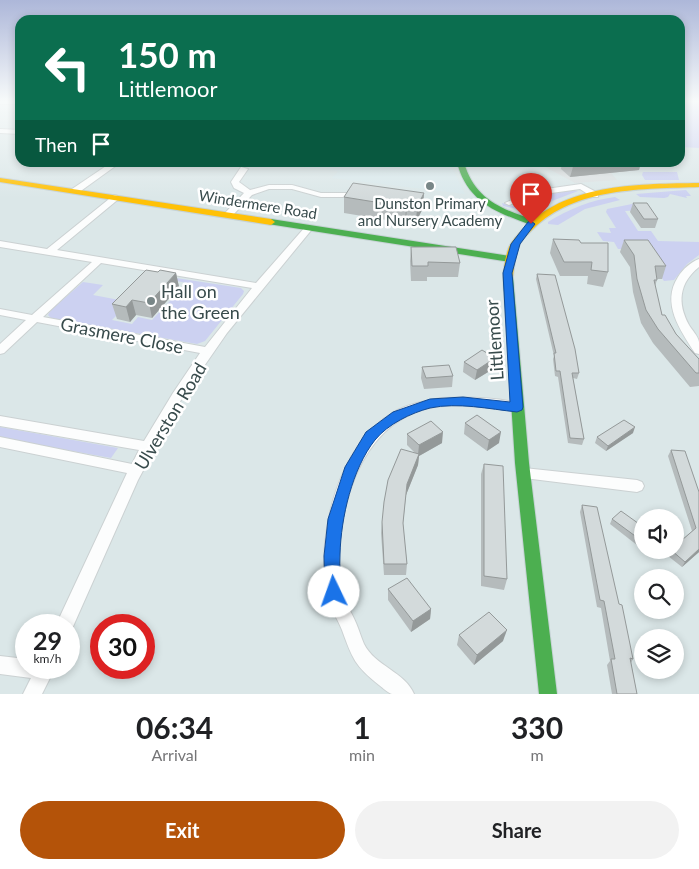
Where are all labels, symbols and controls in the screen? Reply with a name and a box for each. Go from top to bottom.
text: 150 m [118,33,217,75]
icon: left [35,35,100,100]
text: Littlemoor [118,75,217,102]
icon: arrive [87,130,115,158]
text: Then [35,133,77,156]
pin [510,173,552,224]
marker: Dunston Primary and Nursery Academy [424,180,436,192]
icon: arrive [517,180,545,208]
street label: Windermere Road [197,186,319,222]
place label: Dunston Primary and Nursery Academy [358,194,503,229]
place label: Hall on the Green [161,280,240,323]
marker: Hall on the Green [145,295,157,307]
street label: Littlemoor [480,298,508,381]
street label: Grasmere Close [59,312,185,358]
street label: Ulverston Road [129,358,211,474]
map controls [634,509,684,679]
button: sound [634,509,684,559]
position arrow [307,565,359,617]
button: search [634,569,684,619]
speed limit sign: 30 [90,614,155,679]
text: 29 [33,625,62,655]
button: layers [634,629,684,679]
text: km/h [33,651,62,666]
text: 06:34 [136,709,213,745]
text: 1 [353,709,371,745]
text: 330 [511,709,563,745]
text: Arrival [151,745,198,764]
text: min [349,745,375,764]
text: m [530,745,544,764]
button: Exit [20,801,345,859]
button: Share [355,801,679,859]

